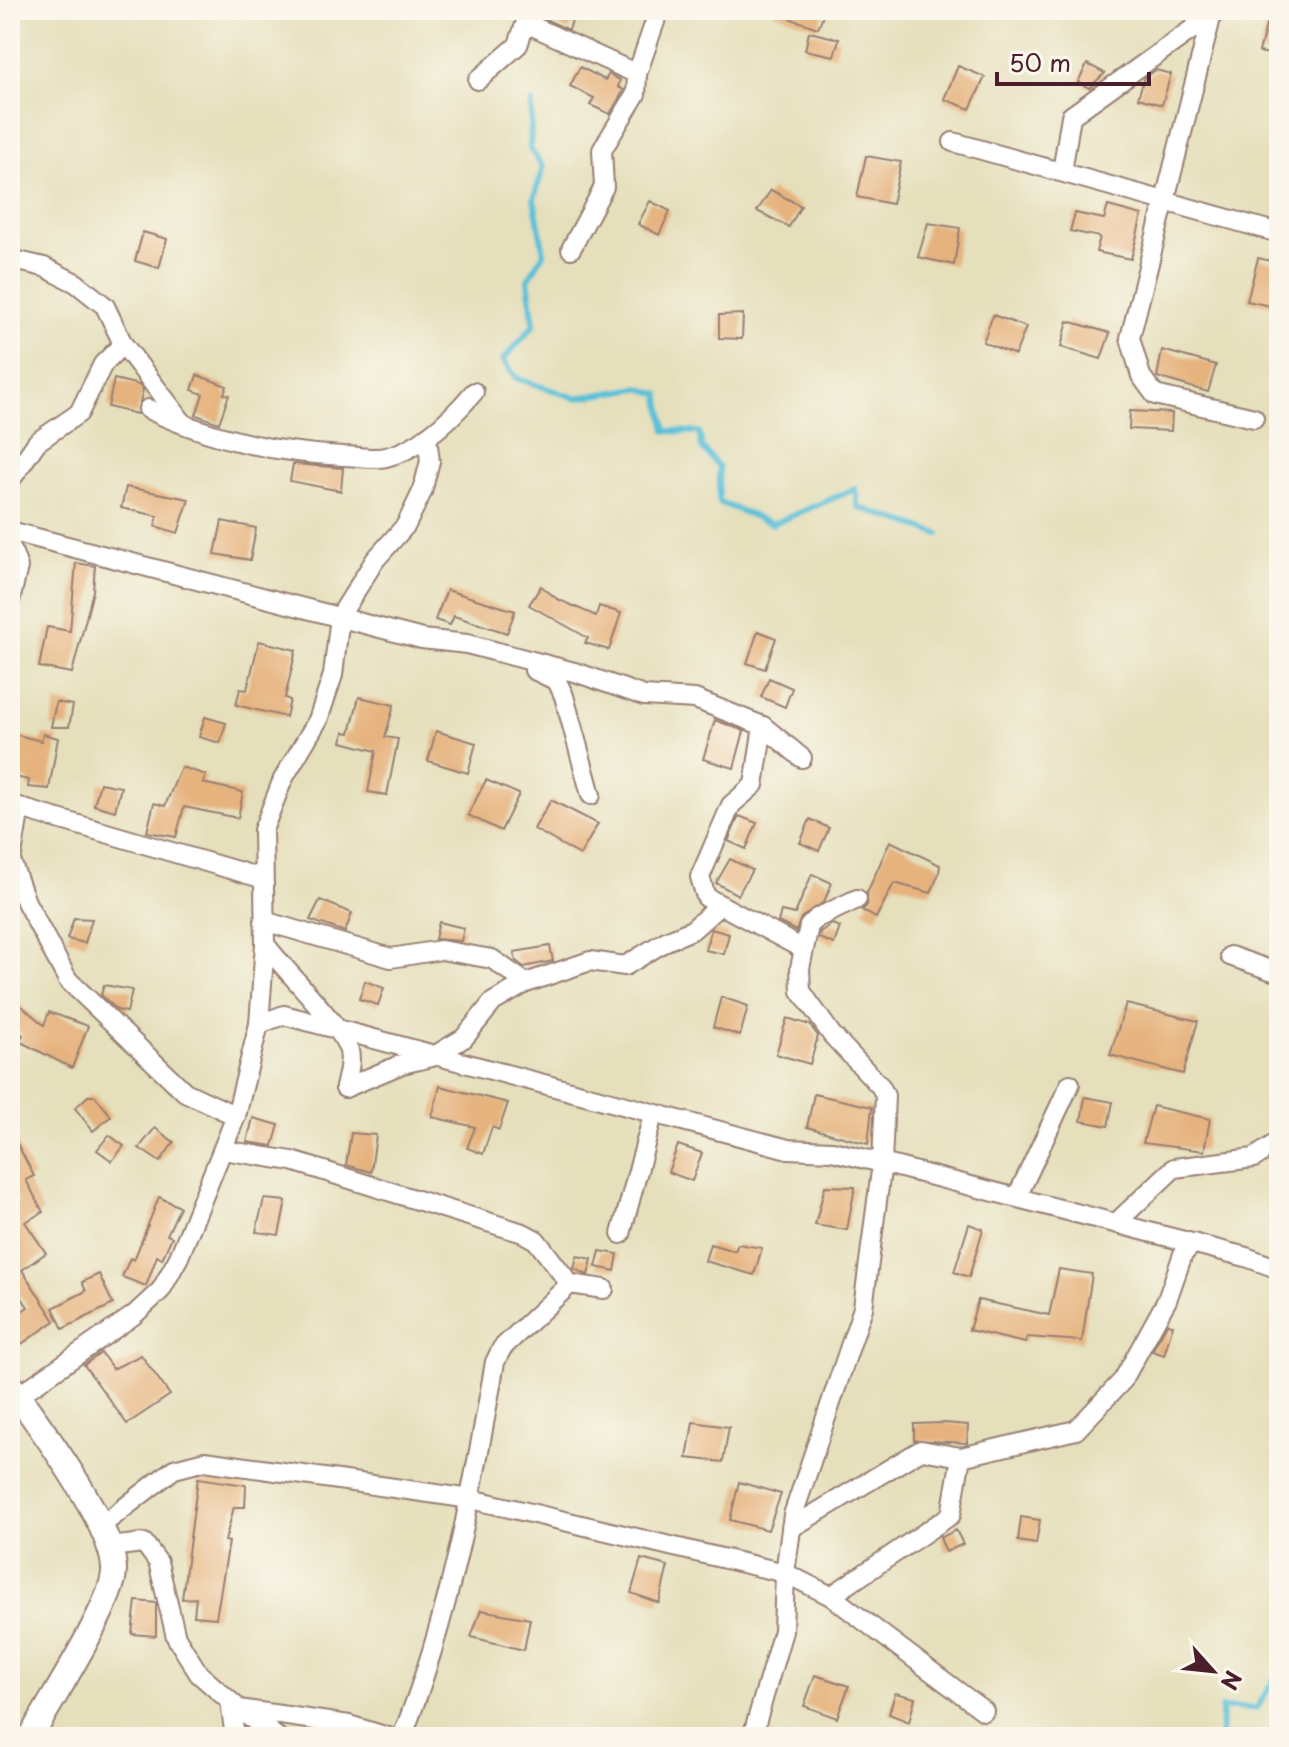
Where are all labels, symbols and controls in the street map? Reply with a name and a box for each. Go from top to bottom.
scale bar [997,36,1149,86]
text: 50 m [1009,44,1071,80]
north arrow [1173,1631,1253,1711]
text: N [1213,1666,1251,1696]

